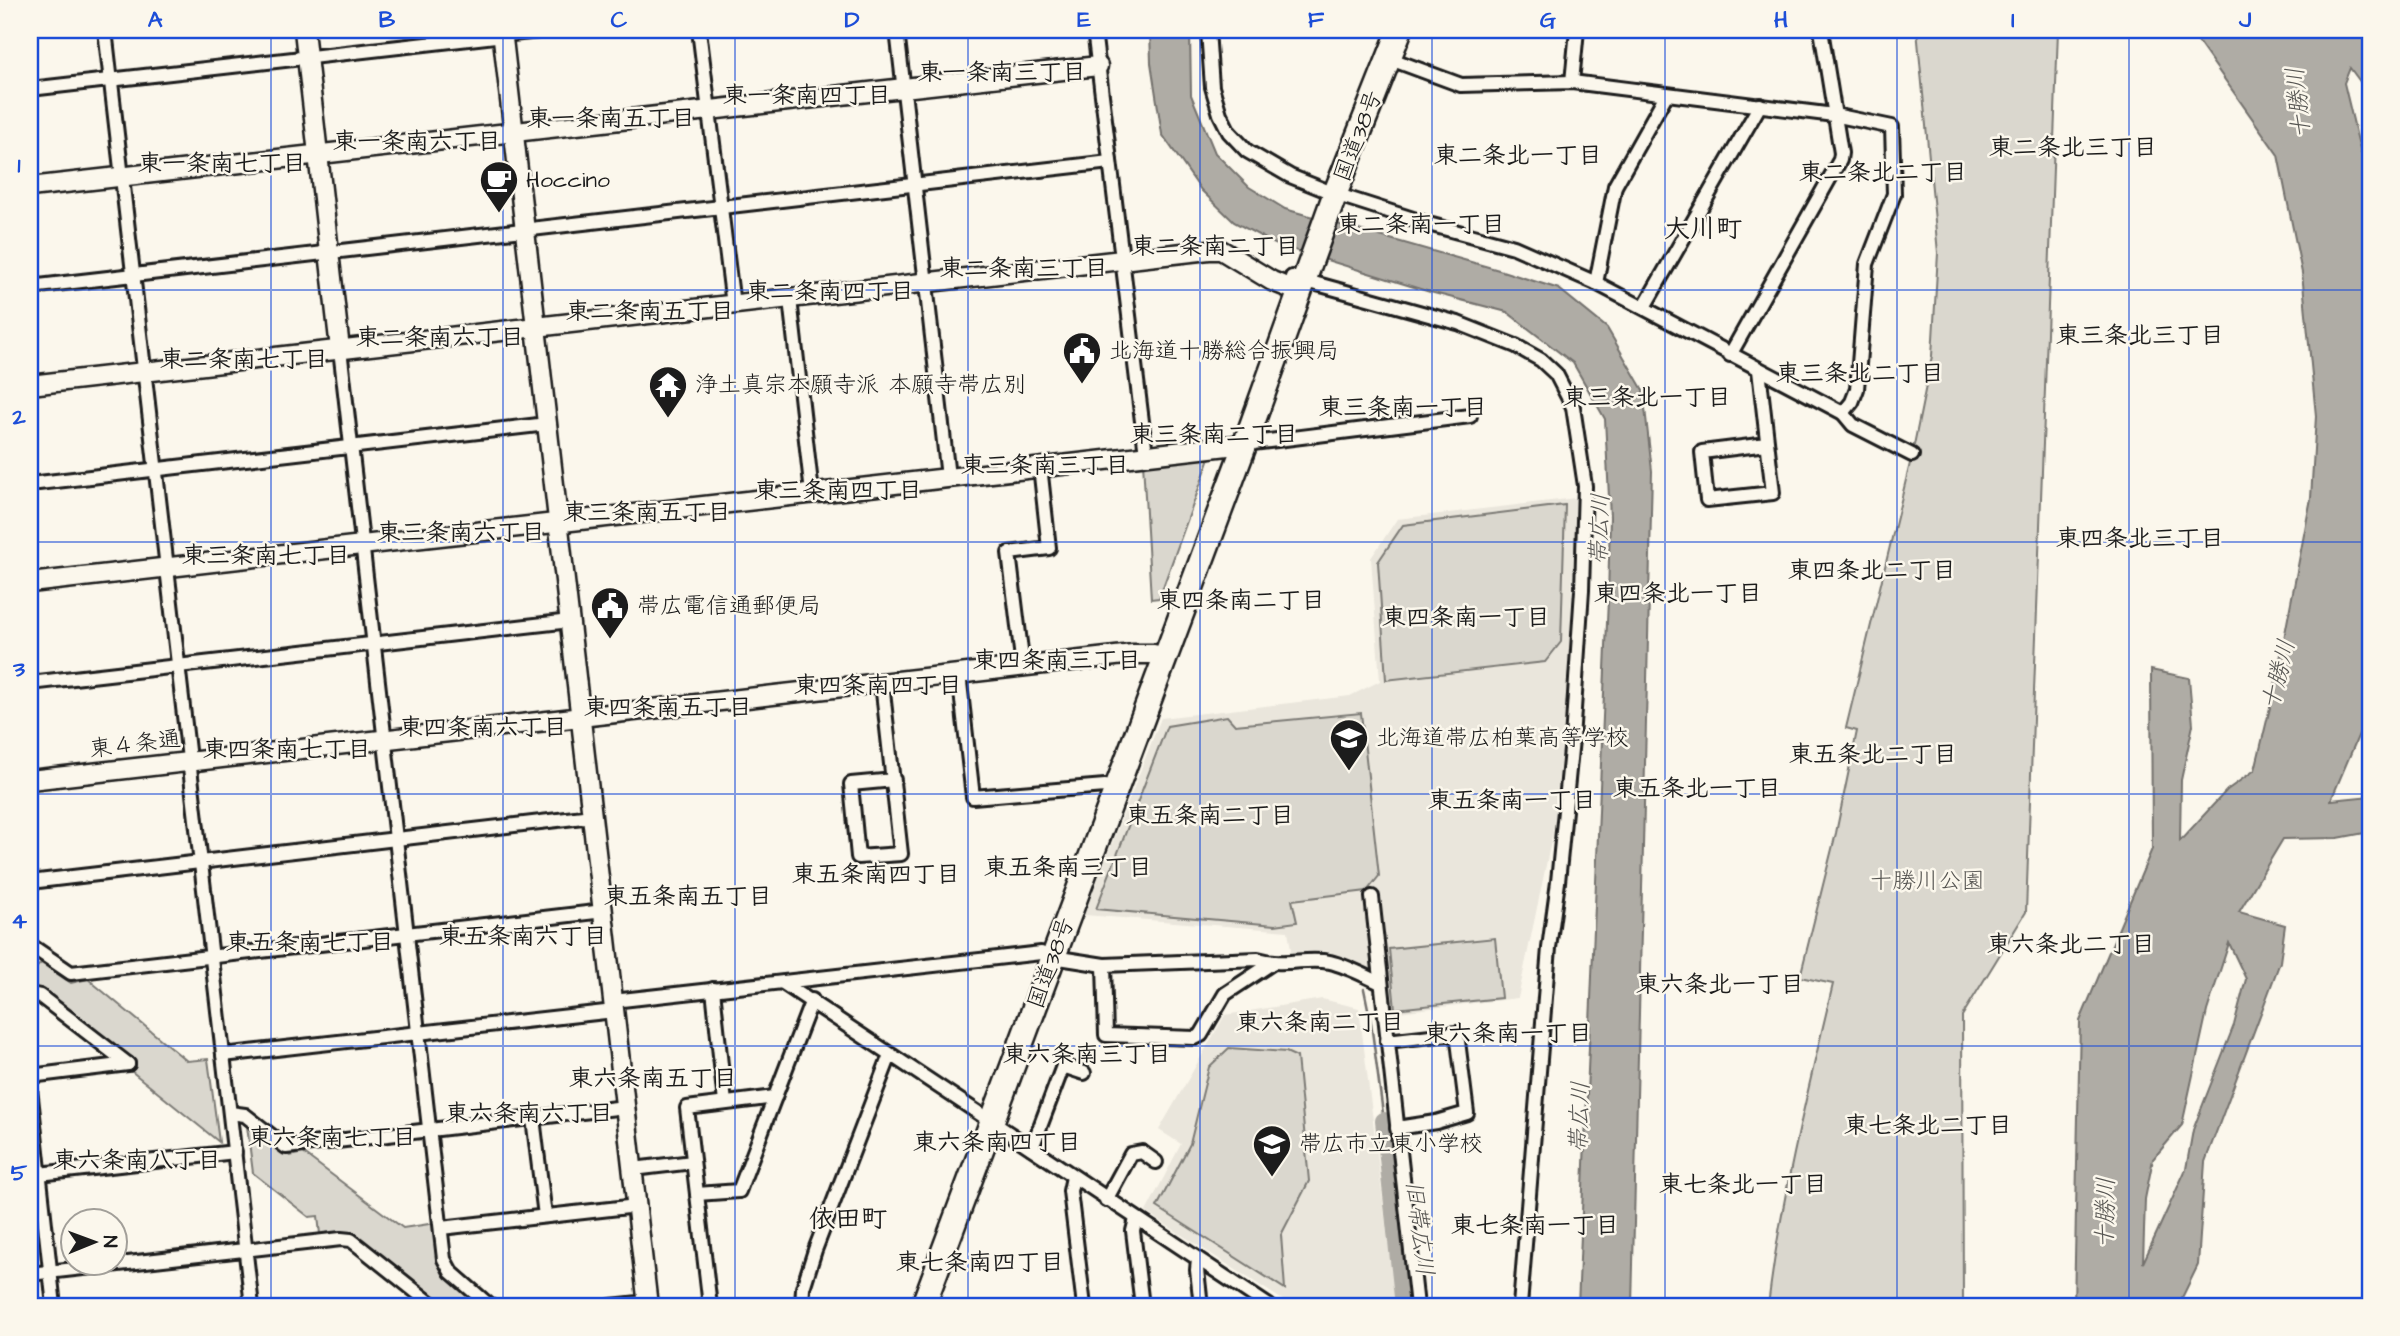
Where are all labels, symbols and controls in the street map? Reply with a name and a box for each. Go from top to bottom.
text: A [148,4,163,36]
text: B [379,4,396,36]
text: C [611,4,628,36]
text: D [845,4,860,36]
text: E [1077,4,1091,36]
text: F [1308,4,1325,36]
text: G [1540,4,1556,36]
text: H [1774,4,1788,36]
text: I [2011,4,2015,36]
text: J [2238,4,2252,36]
district label: 東一条南三丁目 [918,56,1086,90]
water label: 十勝川 [2278,65,2320,141]
district label: 東一条南四丁目 [723,79,891,113]
street label: 国道38号 [1326,86,1390,186]
district label: 東一条南五丁目 [527,102,695,136]
district label: 東一条南六丁目 [333,125,501,159]
district label: 東二条北三丁目 [1989,131,2157,165]
district label: 東二条北一丁目 [1434,139,1602,173]
district label: 東一条南七丁目 [138,147,306,181]
text: 1 [18,149,21,181]
district label: 東二条北二丁目 [1799,156,1967,190]
cafe icon: Hoccino [478,159,520,214]
place label: Hoccino [526,164,610,196]
district label: 東二条南一丁目 [1337,208,1505,242]
district label: 大川町 [1664,211,1742,247]
district label: 東二条南二丁目 [1131,230,1299,264]
district label: 東二条南三丁目 [940,252,1108,286]
district label: 東二条南四丁目 [746,275,914,309]
district label: 東二条南五丁目 [566,295,734,329]
district label: 東三条北三丁目 [2056,319,2224,353]
district label: 東二条南六丁目 [356,321,524,355]
public building icon: 北海道十勝総合振興局 [1061,330,1103,385]
place label: 北海道十勝総合振興局 [1109,335,1339,367]
district label: 東二条南七丁目 [160,343,328,377]
district label: 東三条北二丁目 [1776,357,1944,391]
temple icon: 浄土真宗本願寺派 本願寺帯広別 [647,364,689,419]
place label: 浄土真宗本願寺派 本願寺帯広別 [695,369,1026,401]
district label: 東三条北一丁目 [1563,381,1731,415]
district label: 東三条南一丁目 [1319,391,1487,425]
text: 2 [11,401,26,433]
district label: 東三条南二丁目 [1130,418,1298,452]
district label: 東三条南三丁目 [961,449,1129,483]
district label: 東三条南四丁目 [754,474,922,508]
water label: 帯広川 [1582,492,1618,566]
district label: 東三条南五丁目 [563,496,731,530]
district label: 東三条南六丁目 [377,516,545,550]
district label: 東四条北三丁目 [2056,522,2224,556]
district label: 東三条南七丁目 [182,539,350,573]
district label: 東四条北二丁目 [1788,554,1956,588]
district label: 東四条北一丁目 [1594,577,1762,611]
district label: 東四条南二丁目 [1157,584,1325,618]
public building icon: 帯広電信通郵便局 [589,585,631,640]
place label: 帯広電信通郵便局 [637,590,821,622]
district label: 東四条南一丁目 [1382,601,1550,635]
water label: 十勝川 [2254,636,2304,714]
district label: 東四条南三丁目 [973,644,1141,678]
text: 3 [12,653,25,685]
district label: 東四条南四丁目 [794,669,962,703]
district label: 東四条南五丁目 [584,691,752,725]
district label: 東四条南六丁目 [399,711,567,745]
school or university icon: 北海道帯広柏葉高等学校 [1328,717,1370,772]
place label: 北海道帯広柏葉高等学校 [1376,722,1629,754]
street label: 東４条通 [87,723,183,765]
district label: 東四条南七丁目 [203,733,371,767]
district label: 東五条北二丁目 [1789,738,1957,772]
district label: 東五条北一丁目 [1613,772,1781,806]
district label: 東五条南一丁目 [1428,784,1596,818]
district label: 東五条南二丁目 [1126,799,1294,833]
district label: 東五条南三丁目 [984,851,1152,885]
district label: 東五条南四丁目 [792,858,960,892]
park label: 十勝川公園 [1870,865,1985,897]
district label: 東五条南五丁目 [604,880,772,914]
text: 4 [11,905,27,937]
street label: 国道38号 [1020,913,1082,1013]
district label: 東五条南六丁目 [439,920,607,954]
district label: 東五条南七丁目 [226,926,394,960]
district label: 東六条北二丁目 [1987,928,2155,962]
district label: 東六条北一丁目 [1636,968,1804,1002]
district label: 東六条南二丁目 [1236,1006,1404,1040]
district label: 東六条南一丁目 [1424,1017,1592,1051]
district label: 東六条南三丁目 [1003,1038,1171,1072]
district label: 東六条南五丁目 [569,1062,737,1096]
water label: 帯広川 [1562,1080,1598,1154]
district label: 東六条南六丁目 [445,1097,613,1131]
district label: 東七条北二丁目 [1844,1109,2012,1143]
district label: 東六条南七丁目 [248,1121,416,1155]
school or university icon: 帯広市立東小学校 [1251,1123,1293,1178]
district label: 東六条南四丁目 [913,1126,1081,1160]
place label: 帯広市立東小学校 [1299,1128,1483,1160]
district label: 東六条南八丁目 [53,1144,221,1178]
text: 5 [11,1157,28,1189]
district label: 東七条北一丁目 [1659,1168,1827,1202]
water label: 十勝川 [2088,1177,2124,1249]
water label: 旧帯広川 [1396,1178,1442,1278]
district label: 依田町 [809,1201,887,1237]
north arrow [60,1206,130,1276]
district label: 東七条南一丁目 [1451,1209,1619,1243]
text: N [96,1236,123,1248]
district label: 東七条南四丁目 [896,1246,1064,1280]

